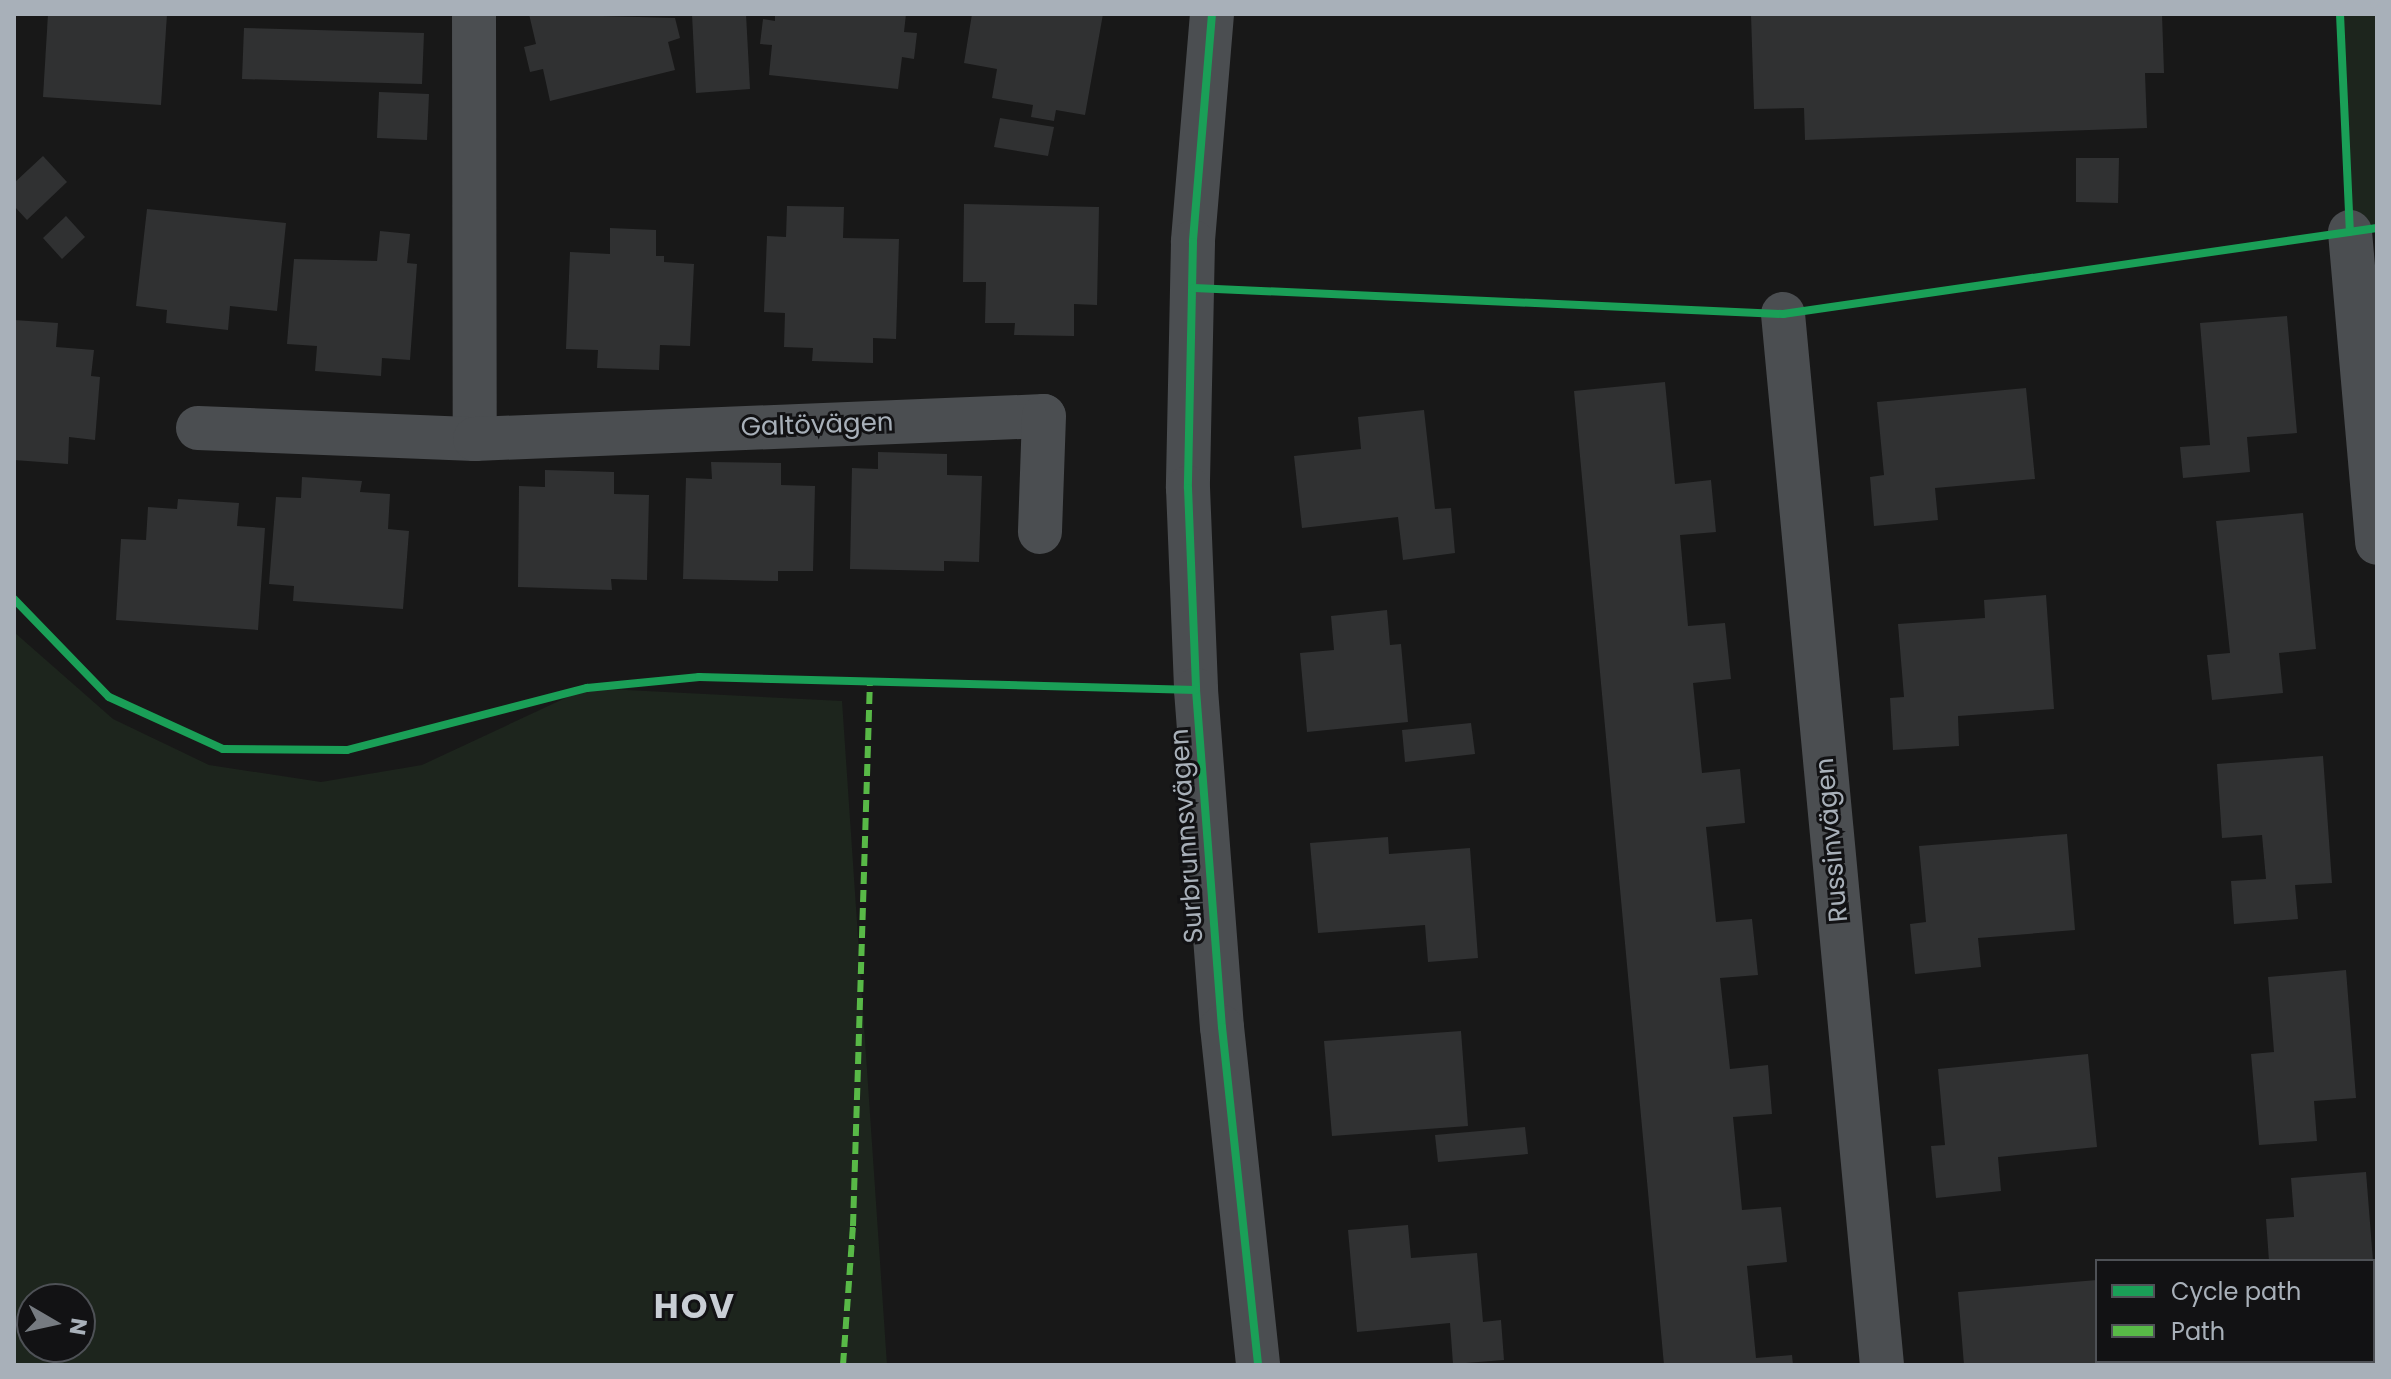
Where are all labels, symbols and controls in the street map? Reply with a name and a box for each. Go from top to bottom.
street label: Galtövägen [740,407,894,443]
street label: Surbrunnsvägen [1164,728,1210,944]
street label: Russinvägen [1809,756,1855,924]
legend [2095,1259,2375,1363]
text: Cycle path [2171,1275,2301,1308]
north arrow [16,1283,96,1363]
district label: HOV [654,1287,736,1327]
text: Path [2171,1315,2225,1348]
text: N [62,1316,95,1337]

